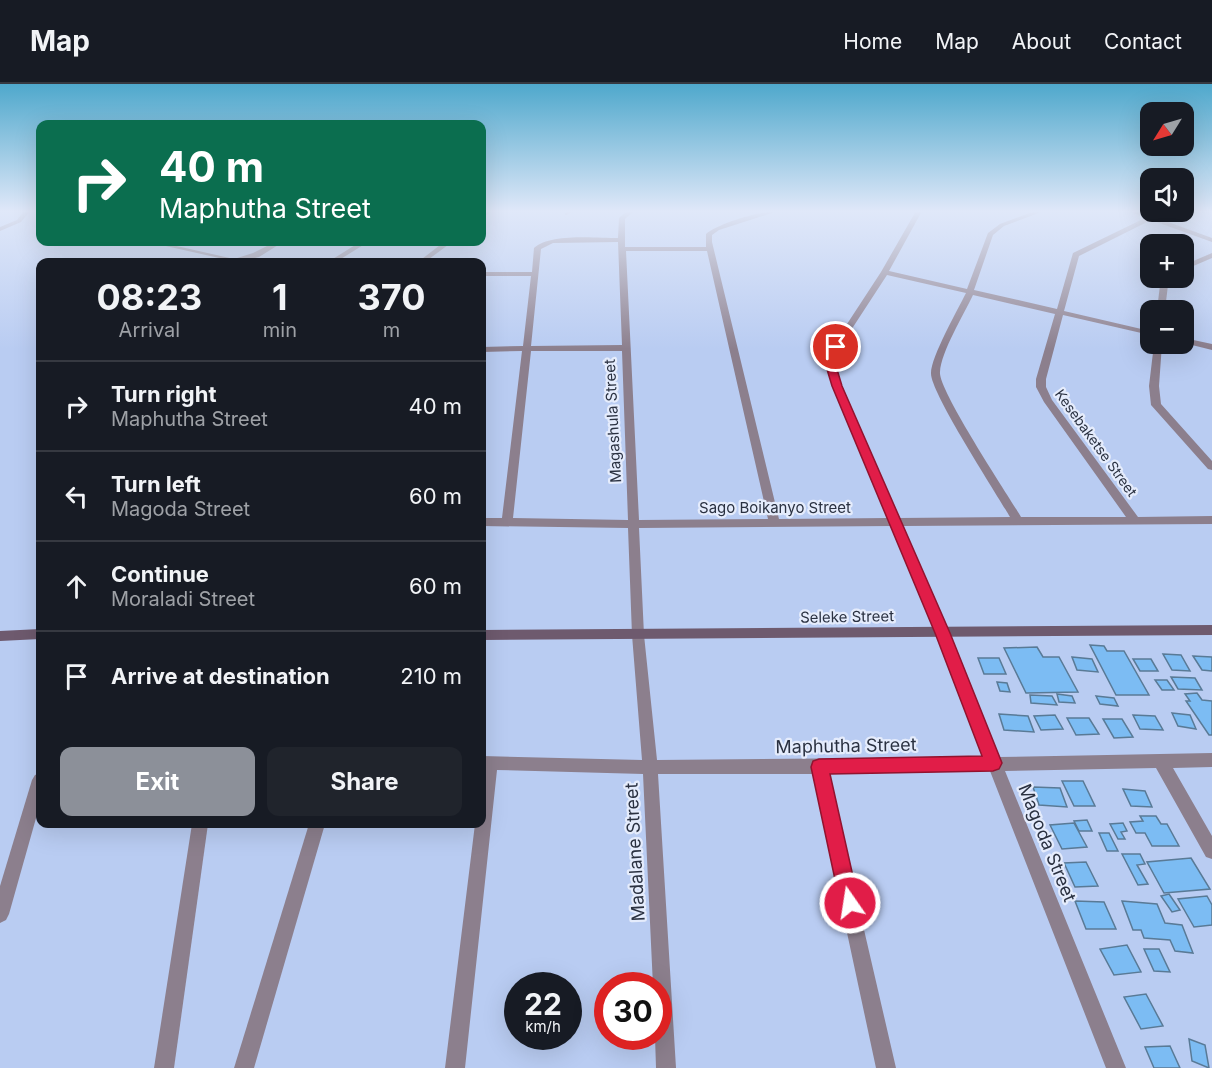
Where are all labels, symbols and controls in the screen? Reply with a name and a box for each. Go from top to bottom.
text: Map [30,24,90,58]
text: Home [843,29,902,54]
text: Map [935,29,979,54]
text: About [1012,29,1071,54]
text: Contact [1104,29,1182,54]
north arrow [1140,102,1194,156]
map controls [1140,102,1194,354]
text: 40 m [159,141,264,192]
icon: right [60,144,138,222]
button: sound [1140,168,1194,222]
text: Maphutha Street [159,192,371,225]
button: + [1140,234,1194,288]
text: 08:23 [97,275,202,319]
text: 1 [272,275,288,319]
text: 370 [358,275,425,319]
button: − [1140,300,1194,354]
text: Arrival [119,318,180,342]
text: min [263,318,297,342]
text: m [383,318,400,342]
pin [810,321,861,372]
icon: arrive [819,330,852,363]
street label: Magashula Street [600,359,625,483]
text: Turn right [111,381,217,407]
street label: Kesebaketse Street [1052,386,1141,500]
icon: right [60,390,93,423]
text: 40 m [408,393,462,419]
text: Maphutha Street [111,407,268,431]
text: Turn left [111,471,201,497]
icon: left [60,480,93,513]
text: 60 m [409,483,462,509]
text: Magoda Street [111,497,250,521]
street label: Sago Boikanyo Street [699,498,851,517]
text: Continue [111,561,209,587]
icon: ahead [60,570,93,603]
text: 60 m [409,573,462,599]
text: Moraladi Street [111,587,255,611]
street label: Seleke Street [800,606,894,627]
icon: arrive [60,660,93,693]
text: Arrive at destination [111,663,330,689]
text: 210 m [400,663,462,689]
street label: Maphutha Street [775,734,917,757]
button: Exit [60,747,255,816]
button: Share [267,747,462,816]
street label: Magoda Street [1014,781,1081,905]
street label: Madalane Street [620,782,649,922]
position arrow [818,871,882,935]
speed limit sign: 30 [594,972,672,1050]
text: 22 [524,986,562,1022]
text: km/h [525,1017,561,1036]

